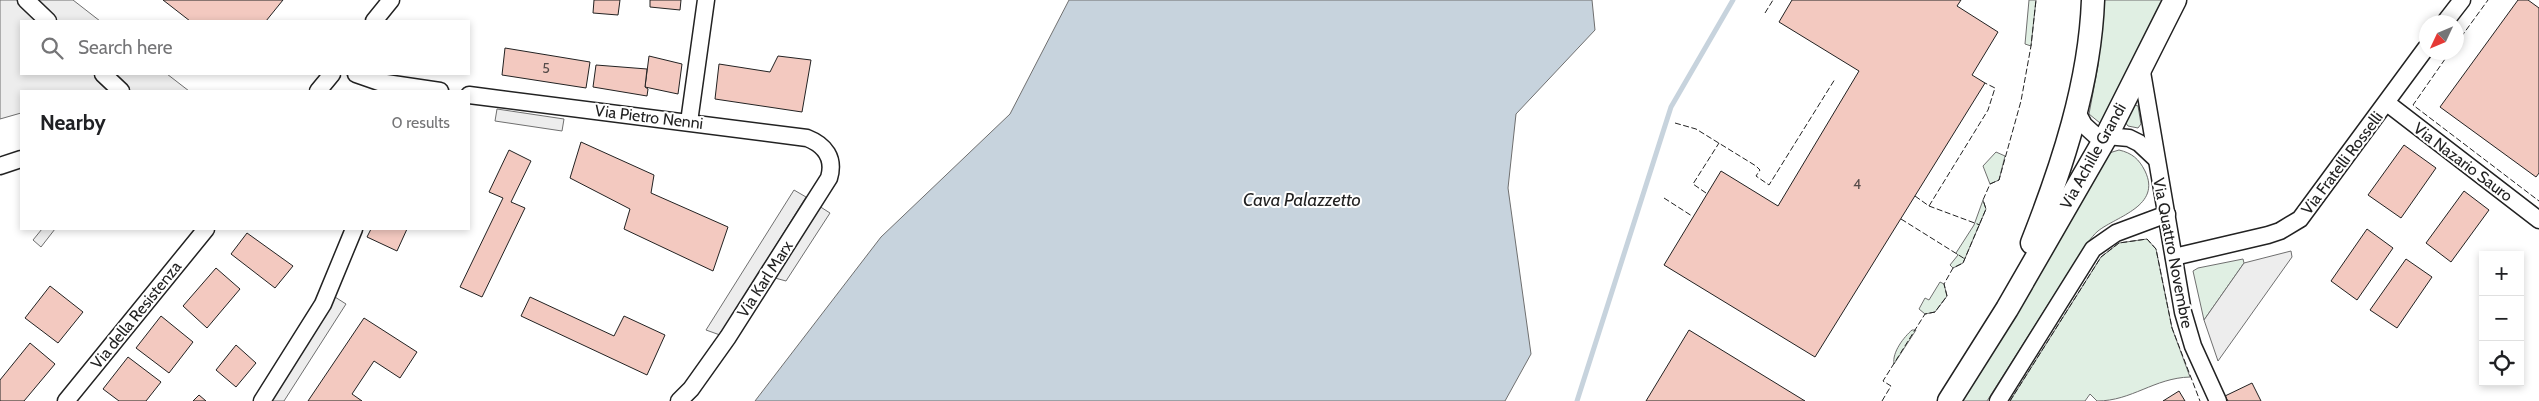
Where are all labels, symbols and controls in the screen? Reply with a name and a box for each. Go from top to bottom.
north arrow [2419,15,2464,60]
search box [20,20,470,75]
icon: search [38,34,66,62]
text: Search here [78,36,172,59]
house number: 5 [542,59,550,77]
street label: Via Achille Grandi [2056,100,2130,212]
street label: Via Pietro Nenni [594,101,704,133]
street label: Via Fratelli Rosselli [2297,108,2387,218]
text: Nearby [40,110,106,135]
text: 0 results [391,113,450,132]
street label: Via Nazario Sauro [2410,119,2516,206]
house number: 4 [1853,175,1861,193]
street label: Via Quattro Novembre [2149,176,2197,330]
water label: Cava Palazzetto [1243,189,1361,211]
street label: Via Karl Marx [733,237,797,321]
map controls [2479,251,2524,386]
button: + [2479,251,2524,296]
street label: Via della Resistenza [87,257,185,373]
button: − [2479,296,2524,341]
button: locate [2479,341,2524,386]

